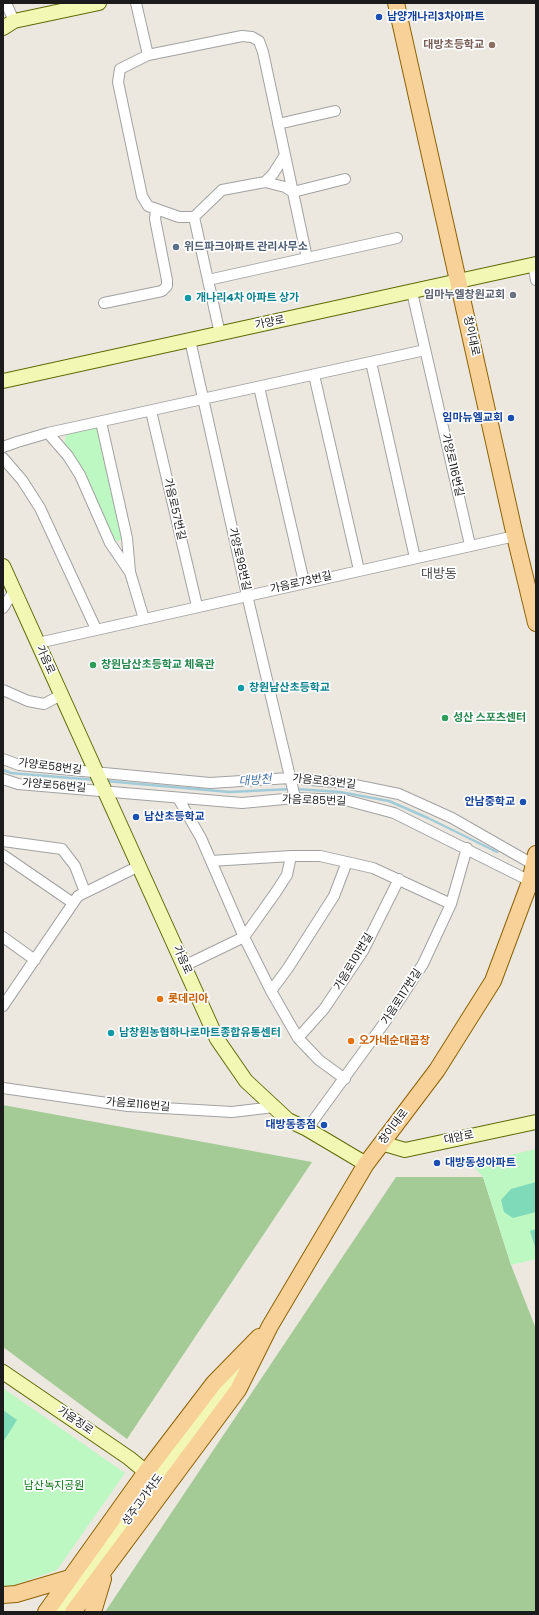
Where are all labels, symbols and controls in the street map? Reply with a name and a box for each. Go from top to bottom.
place label: 남양개나리3차아파트 [387,10,485,24]
marker: 남양개나리3차아파트 [374,12,384,22]
place label: 대방초등학교 [423,38,484,52]
marker: 대방초등학교 [487,40,497,50]
place label: 위드파크아파트 관리사무소 [184,240,308,254]
marker: 위드파크아파트 관리사무소 [171,242,181,252]
place label: 임마누엘창원교회 [424,288,505,302]
marker: 임마누엘창원교회 [508,290,518,300]
place label: 개나리4차 아파트 상가 [196,291,299,305]
marker: 개나리4차 아파트 상가 [183,293,193,303]
street label: 가양로 [254,313,286,333]
street label: 창이대로 [460,315,482,357]
place label: 임마뉴엘교회 [442,411,503,425]
marker: 임마뉴엘교회 [506,413,516,423]
street label: 가양로116번길 [438,432,466,498]
street label: 가음로57번길 [160,477,188,541]
street label: 가양로98번길 [225,526,253,592]
district label: 대방동 [421,567,457,583]
street label: 가음로73번길 [269,569,333,597]
street label: 가음로 [33,643,57,677]
place label: 창원남산초등학교 체육관 [101,658,215,672]
marker: 창원남산초등학교 체육관 [88,660,98,670]
place label: 창원남산초등학교 [249,681,330,695]
marker: 창원남산초등학교 [236,683,246,693]
place label: 성산 스포츠센터 [453,711,526,725]
marker: 성산 스포츠센터 [440,713,450,723]
street label: 가양로58번길 [17,757,83,777]
street label: 가음로83번길 [291,772,357,792]
water label: 대방천 [238,773,272,789]
street label: 가양로56번길 [21,777,87,795]
street label: 가음로85번길 [282,793,346,809]
place label: 안남중학교 [464,795,515,809]
marker: 안남중학교 [518,797,528,807]
place label: 남산초등학교 [144,810,205,824]
marker: 남산초등학교 [131,812,141,822]
street label: 가음로101번길 [332,931,376,993]
street label: 가음로 [170,943,194,977]
street label: 가음로117번길 [379,967,425,1027]
place label: 롯데리아 [168,992,208,1006]
marker: 롯데리아 [155,994,165,1004]
place label: 남창원농협하나로마트종합유통센터 [119,1026,281,1040]
marker: 남창원농협하나로마트종합유통센터 [106,1028,116,1038]
place label: 오가네순대곱창 [359,1034,430,1048]
marker: 오가네순대곱창 [346,1036,356,1046]
street label: 가음로116번길 [105,1096,171,1114]
street label: 창이대로 [377,1107,411,1147]
place label: 대방동종점 [265,1118,316,1132]
marker: 대방동종점 [319,1120,329,1130]
street label: 대암로 [443,1128,475,1148]
place label: 대방동성아파트 [445,1156,516,1170]
marker: 대방동성아파트 [432,1158,442,1168]
street label: 가음정로 [55,1404,95,1438]
street label: 성주고가차도 [120,1472,166,1528]
park label: 남산녹지공원 [24,1479,84,1493]

